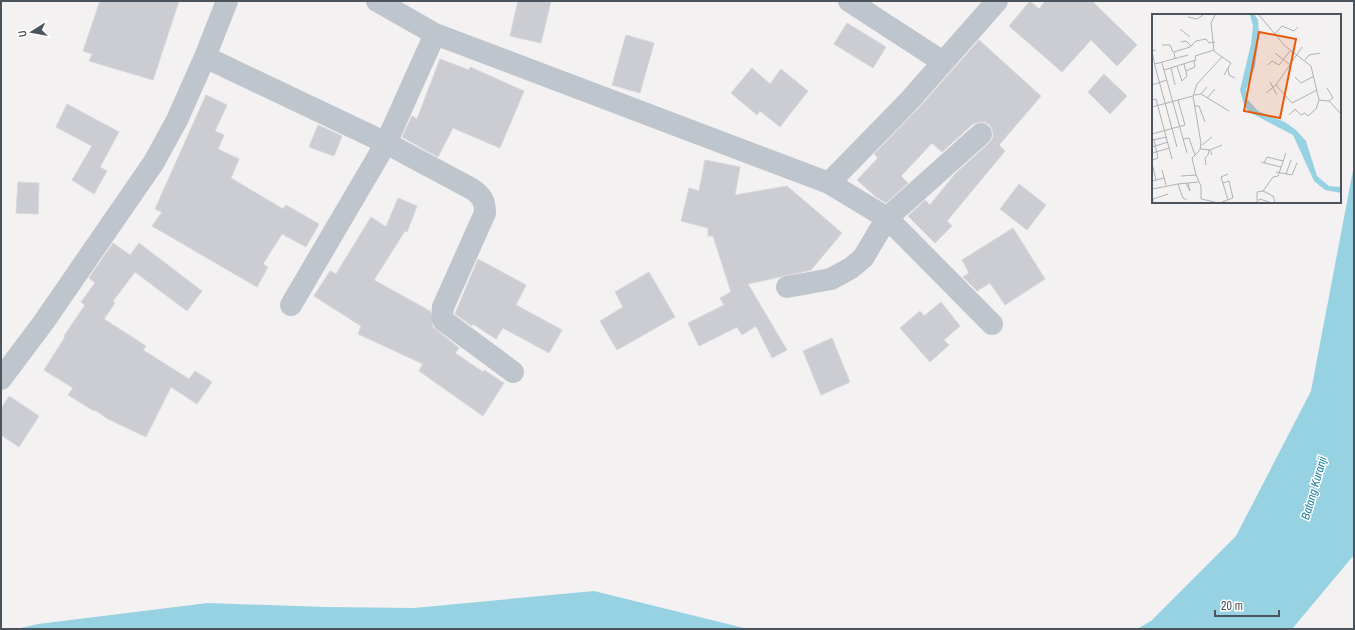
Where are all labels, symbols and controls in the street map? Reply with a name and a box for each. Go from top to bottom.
north arrow [12,12,52,52]
inset map [1152,14,1341,203]
text: U [15,29,30,38]
water label: Batang Kuranji [1297,454,1331,521]
scale bar [1215,592,1279,618]
text: 20 m [1221,598,1243,614]

